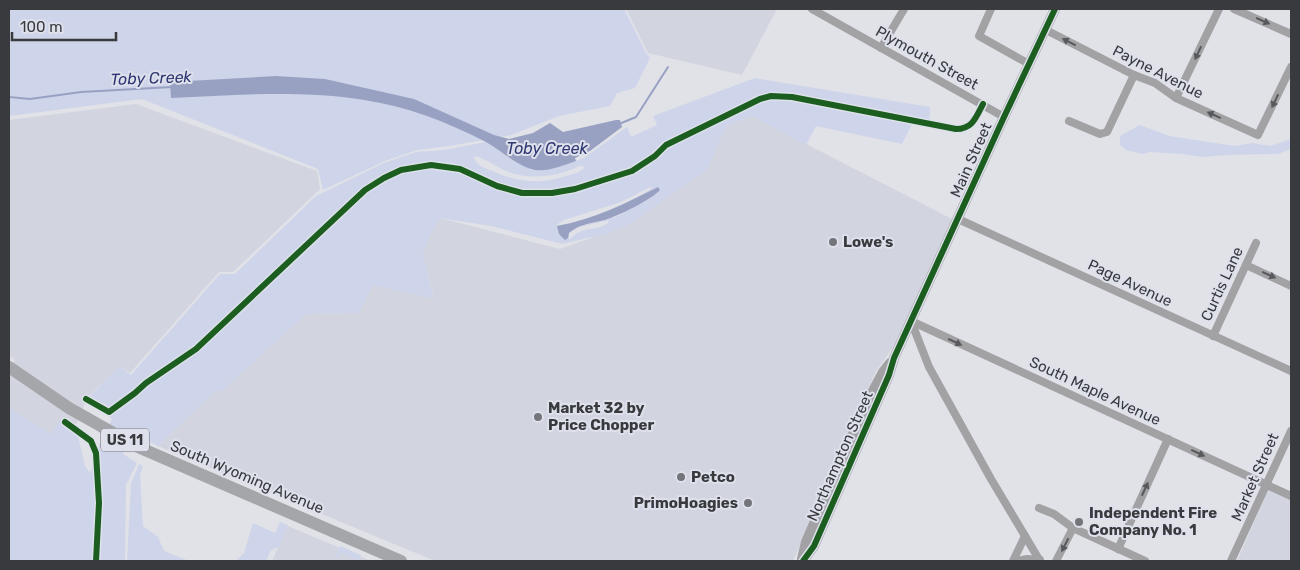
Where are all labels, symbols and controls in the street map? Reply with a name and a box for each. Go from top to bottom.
scale bar [12,10,116,42]
text: 100 m [20,18,62,36]
one-way arrow [1256,18,1270,26]
street label: Plymouth Street [873,22,982,94]
one-way arrow [1062,38,1076,46]
street label: Payne Avenue [1110,41,1206,103]
one-way arrow [1194,46,1202,60]
water label: Toby Creek [110,67,193,89]
one-way arrow [1271,94,1279,108]
one-way arrow [1207,110,1221,118]
street label: Main Street [947,120,996,200]
water label: Toby Creek [506,139,588,158]
place label: Lowe's [843,233,893,251]
marker: Lowe's [827,236,839,248]
street label: Curtis Lane [1197,244,1247,324]
street label: Page Avenue [1085,256,1175,310]
one-way arrow [1261,271,1276,280]
one-way arrow [948,338,962,346]
street label: South Maple Avenue [1027,353,1163,429]
street label: Northampton Street [803,388,877,524]
place label: Market 32 by Price Chopper [548,399,654,434]
marker: Market 32 by Price Chopper [532,411,544,423]
road number: US 11 [101,428,149,452]
street label: Market Street [1228,430,1282,524]
street label: South Wyoming Avenue [168,437,326,517]
one-way arrow [1191,450,1205,458]
place label: Petco [691,468,735,486]
marker: Petco [675,471,687,483]
one-way arrow [1142,482,1150,496]
place label: PrimoHoagies [634,494,738,512]
marker: PrimoHoagies [742,497,754,509]
place label: Independent Fire Company No. 1 [1089,504,1217,539]
marker: Independent Fire Company No. 1 [1073,516,1085,528]
one-way arrow [1060,538,1068,552]

